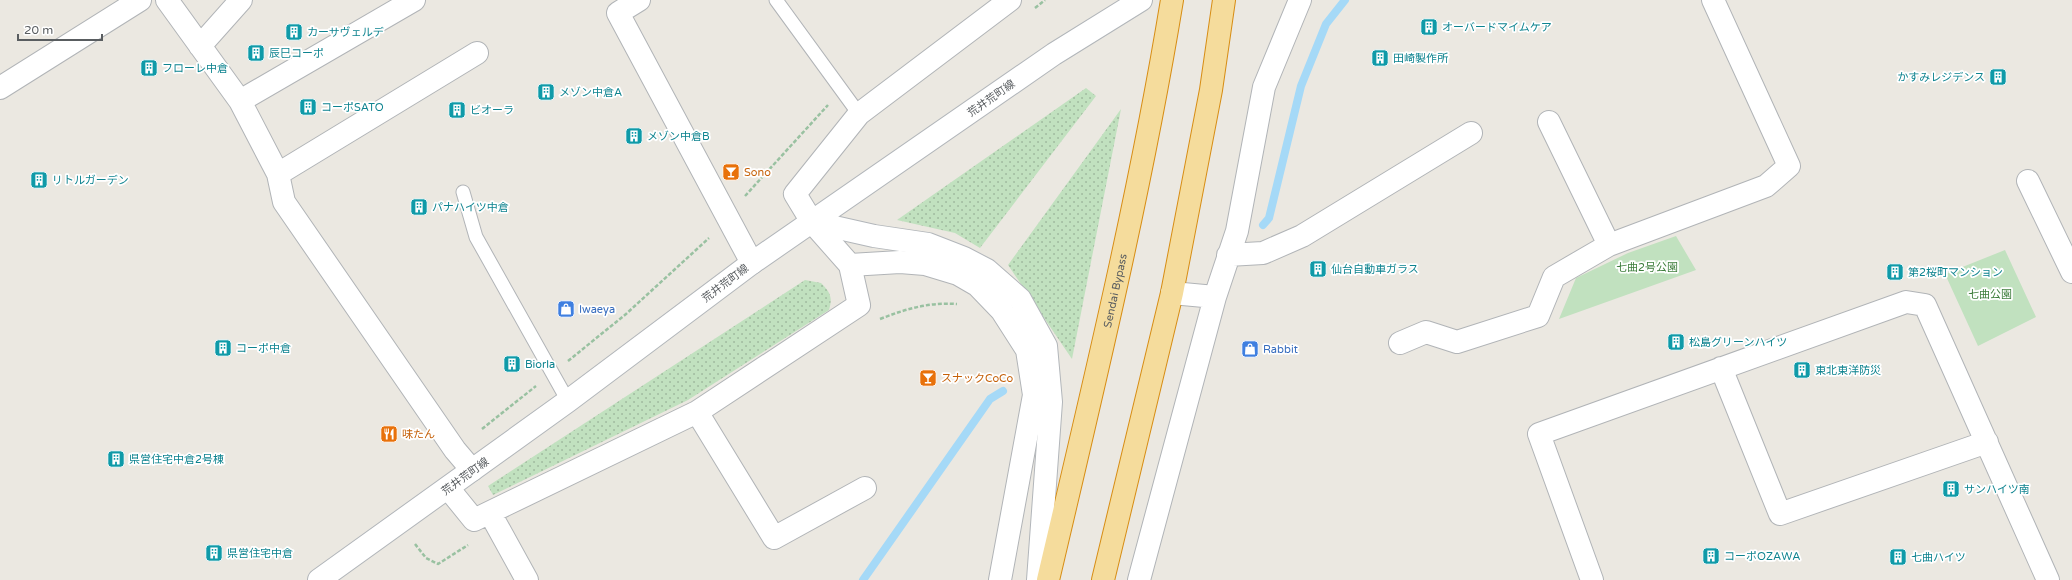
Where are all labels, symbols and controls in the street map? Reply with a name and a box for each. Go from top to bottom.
scale bar [18,16,102,42]
building icon: オーバードマイムケア [1419,17,1439,37]
place label: オーバードマイムケア [1442,21,1552,34]
building icon: カーサヴェルデ [284,22,304,42]
text: 20 m [24,23,53,37]
place label: カーサヴェルデ [307,26,384,39]
building icon: 辰巳コーポ [246,43,266,63]
place label: 辰巳コーポ [269,47,324,60]
building icon: 田崎製作所 [1370,48,1390,68]
place label: 田崎製作所 [1393,52,1449,65]
building icon: フローレ中倉 [139,58,159,78]
place label: フローレ中倉 [162,62,228,75]
building icon: かすみレジデンス [1988,67,2008,87]
place label: かすみレジデンス [1897,71,1985,84]
street label: 荒井荒町線 [965,77,1018,120]
building icon: メゾン中倉A [536,82,556,102]
place label: メゾン中倉A [559,86,622,99]
building icon: コーポSATO [298,97,318,117]
building icon: ビオーラ [447,100,467,120]
place label: コーポSATO [321,101,384,114]
place label: ビオーラ [470,104,514,117]
building icon: メゾン中倉B [624,126,644,146]
place label: メゾン中倉B [647,130,710,143]
bar icon: Sono [721,162,741,182]
place label: Sono [744,166,771,179]
building icon: リトルガーデン [29,170,49,190]
place label: リトルガーデン [52,174,129,187]
building icon: パナハイツ中倉 [409,197,429,217]
place label: パナハイツ中倉 [432,201,509,214]
street label: Sendai Bypass [1101,252,1130,329]
building icon: 仙台自動車ガラス [1308,259,1328,279]
park label: 七曲2号公園 [1616,261,1678,274]
street label: 荒井荒町線 [699,262,751,305]
building icon: 第2桜町マンション [1885,262,1905,282]
place label: 仙台自動車ガラス [1331,263,1419,276]
place label: 第2桜町マンション [1908,266,2003,279]
park label: 七曲公園 [1968,288,2012,301]
shop icon: Iwaeya [556,299,576,319]
place label: Iwaeya [579,303,615,316]
building icon: 松島グリーンハイツ [1666,332,1686,352]
place label: 松島グリーンハイツ [1689,336,1787,349]
building icon: コーポ中倉 [213,338,233,358]
shop icon: Rabbit [1240,339,1260,359]
place label: コーポ中倉 [236,342,291,355]
place label: Rabbit [1263,343,1298,356]
building icon: Biorla [502,354,522,374]
place label: Biorla [525,358,555,371]
building icon: 東北東洋防災 [1792,360,1812,380]
place label: 東北東洋防災 [1815,364,1881,377]
bar icon: スナックCoCo [918,368,938,388]
place label: スナックCoCo [941,372,1014,385]
restaurant icon: 味たん [379,424,399,444]
place label: 味たん [402,428,435,441]
building icon: 県営住宅中倉2号棟 [106,449,126,469]
place label: 県営住宅中倉2号棟 [129,453,224,466]
street label: 荒井荒町線 [439,455,491,498]
building icon: サンハイツ南 [1941,479,1961,499]
place label: サンハイツ南 [1964,483,2030,496]
building icon: 県営住宅中倉 [204,543,224,563]
building icon: コーポOZAWA [1701,546,1721,566]
place label: 県営住宅中倉 [227,547,293,560]
building icon: 七曲ハイツ [1888,547,1908,567]
place label: コーポOZAWA [1724,550,1800,563]
place label: 七曲ハイツ [1911,551,1966,564]

